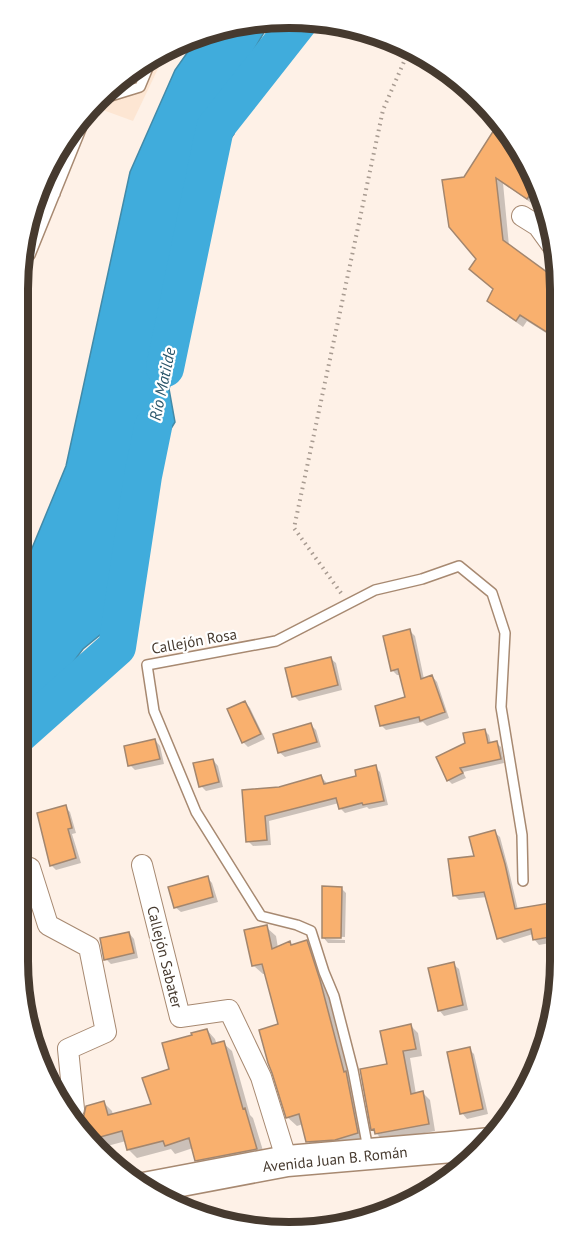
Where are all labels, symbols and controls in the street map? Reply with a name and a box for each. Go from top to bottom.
water label: Río Matilde [145,345,180,422]
street label: Callejón Rosa [150,624,238,658]
street label: Callejón Sabater [143,904,187,1010]
street label: Avenida Juan B. Román [262,1142,408,1176]

